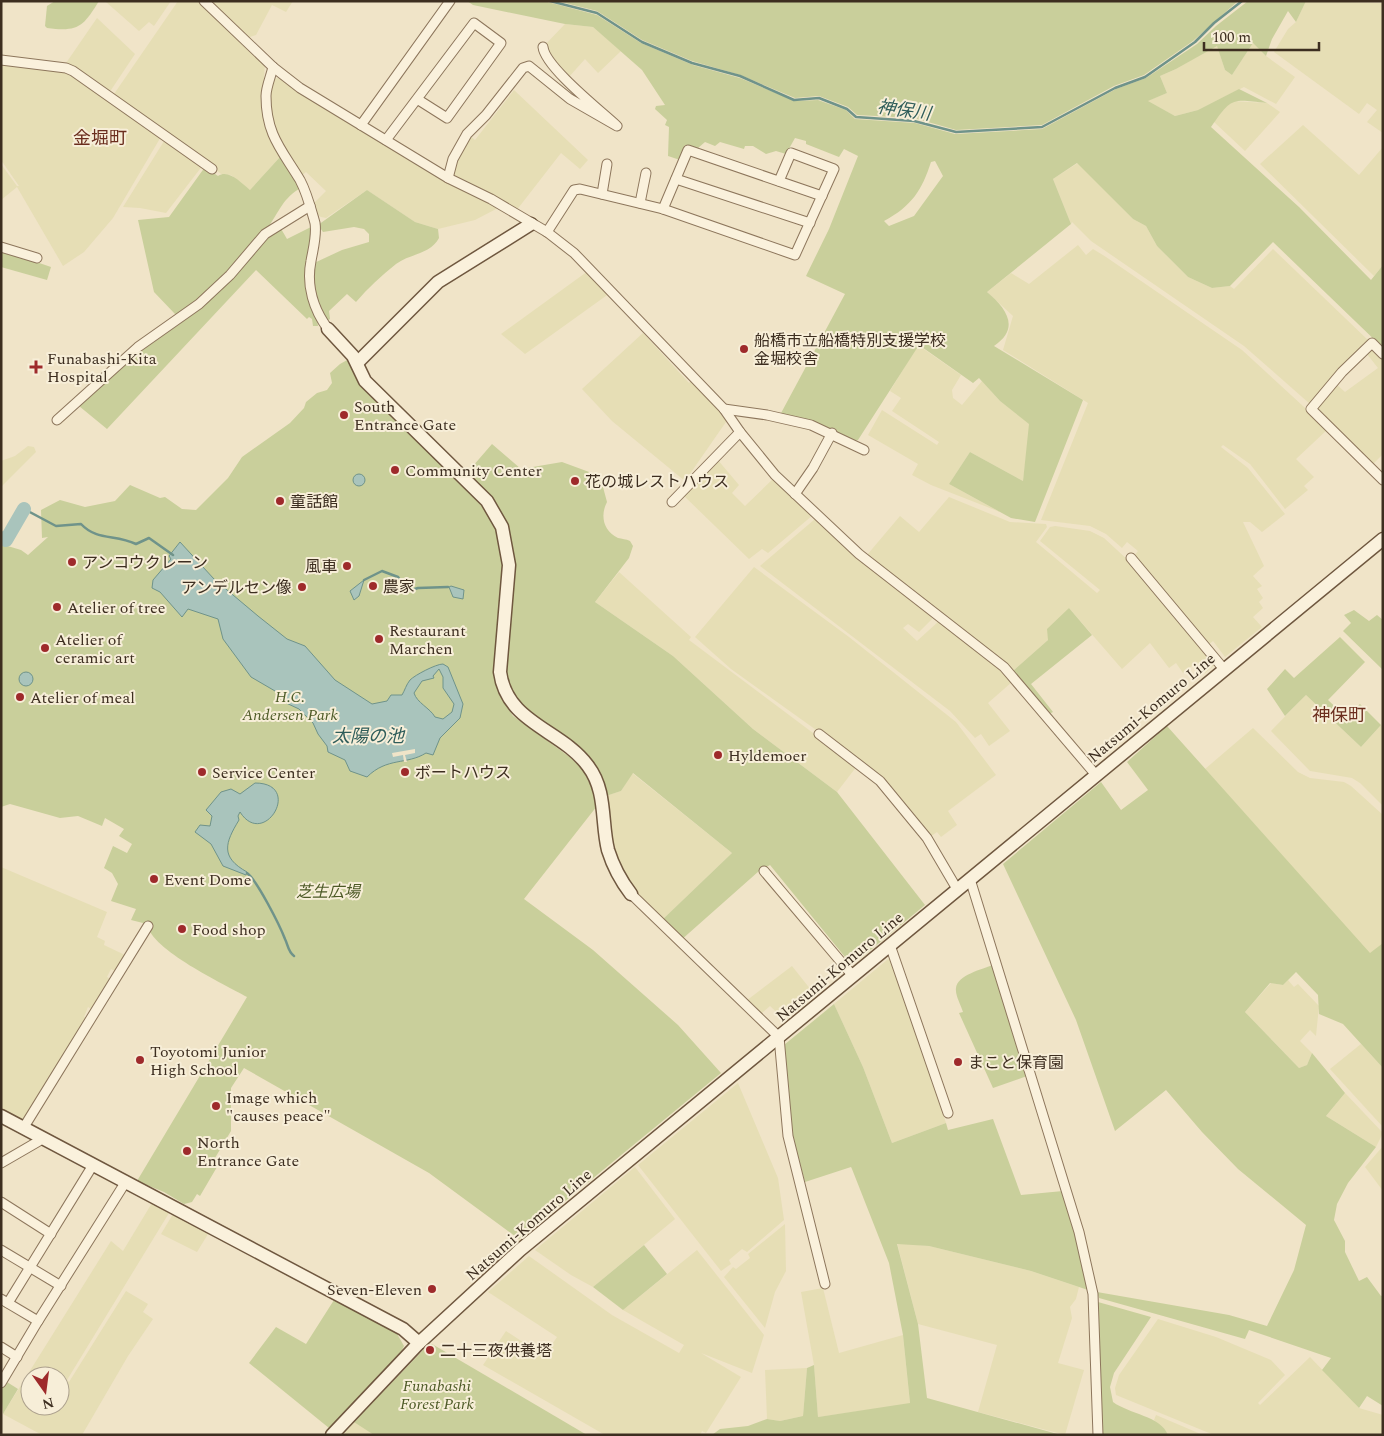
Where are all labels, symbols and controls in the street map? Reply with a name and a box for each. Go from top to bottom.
scale bar [1204,20,1319,52]
text: 100 m [1212,26,1251,49]
water label: 神保川 [875,93,935,128]
district label: 金堀町 [73,125,127,152]
place label: 船橋市立船橋特別支援学校 金堀校舎 [754,329,946,371]
marker: 船橋市立船橋特別支援学校 金堀校舎 [738,343,750,355]
place label: Funabashi-Kita Hospital [47,347,157,389]
marker: Funabashi-Kita Hospital [29,360,43,374]
place label: South Entrance Gate [354,395,456,437]
marker: South Entrance Gate [338,409,350,421]
place label: Community Center [405,459,542,483]
marker: Community Center [389,464,401,476]
place label: 花の城レストハウス [585,470,729,494]
marker: 花の城レストハウス [569,475,581,487]
place label: 童話館 [290,490,338,514]
marker: 童話館 [274,495,286,507]
place label: アンコウクレーン [82,551,208,575]
place label: 風車 [305,555,337,579]
marker: アンコウクレーン [66,556,78,568]
marker: 風車 [341,560,353,572]
place label: 農家 [383,575,415,599]
place label: アンデルセン像 [181,576,292,600]
marker: 農家 [367,580,379,592]
marker: アンデルセン像 [296,581,308,593]
place label: Atelier of tree [67,596,166,620]
marker: Atelier of tree [51,601,63,613]
place label: Restaurant Marchen [389,619,466,661]
place label: Atelier of ceramic art [55,628,135,670]
marker: Restaurant Marchen [373,633,385,645]
marker: Atelier of ceramic art [39,642,51,654]
street label: Natsumi-Komuro Line [1082,647,1221,769]
park label: H.C. Andersen Park [241,685,338,727]
place label: Atelier of meal [30,686,135,710]
marker: Atelier of meal [14,691,26,703]
district label: 神保町 [1312,702,1366,729]
water label: 太陽の池 [332,723,406,750]
place label: Hyldemoer [728,744,807,768]
marker: Hyldemoer [712,749,724,761]
place label: Service Center [212,761,315,785]
place label: ボートハウス [415,761,511,785]
marker: Service Center [196,766,208,778]
marker: ボートハウス [399,766,411,778]
place label: Event Dome [164,868,251,892]
marker: Event Dome [148,873,160,885]
park label: 芝生広場 [296,880,362,904]
street label: Natsumi-Komuro Line [770,906,909,1028]
place label: Food shop [192,918,266,942]
marker: Food shop [176,923,188,935]
place label: Toyotomi Junior High School [150,1040,266,1082]
place label: まこと保育園 [968,1051,1064,1075]
marker: Toyotomi Junior High School [134,1054,146,1066]
marker: まこと保育園 [952,1056,964,1068]
place label: Image which "causes peace" [226,1086,331,1128]
marker: Image which "causes peace" [210,1100,222,1112]
place label: North Entrance Gate [197,1131,299,1173]
marker: North Entrance Gate [181,1145,193,1157]
street label: Natsumi-Komuro Line [460,1163,597,1286]
place label: Seven-Eleven [327,1278,422,1302]
marker: Seven-Eleven [426,1283,438,1295]
place label: 二十三夜供養塔 [440,1339,552,1363]
marker: 二十三夜供養塔 [424,1344,436,1356]
north arrow [20,1366,70,1416]
park label: Funabashi Forest Park [400,1374,474,1416]
text: N [40,1392,56,1415]

